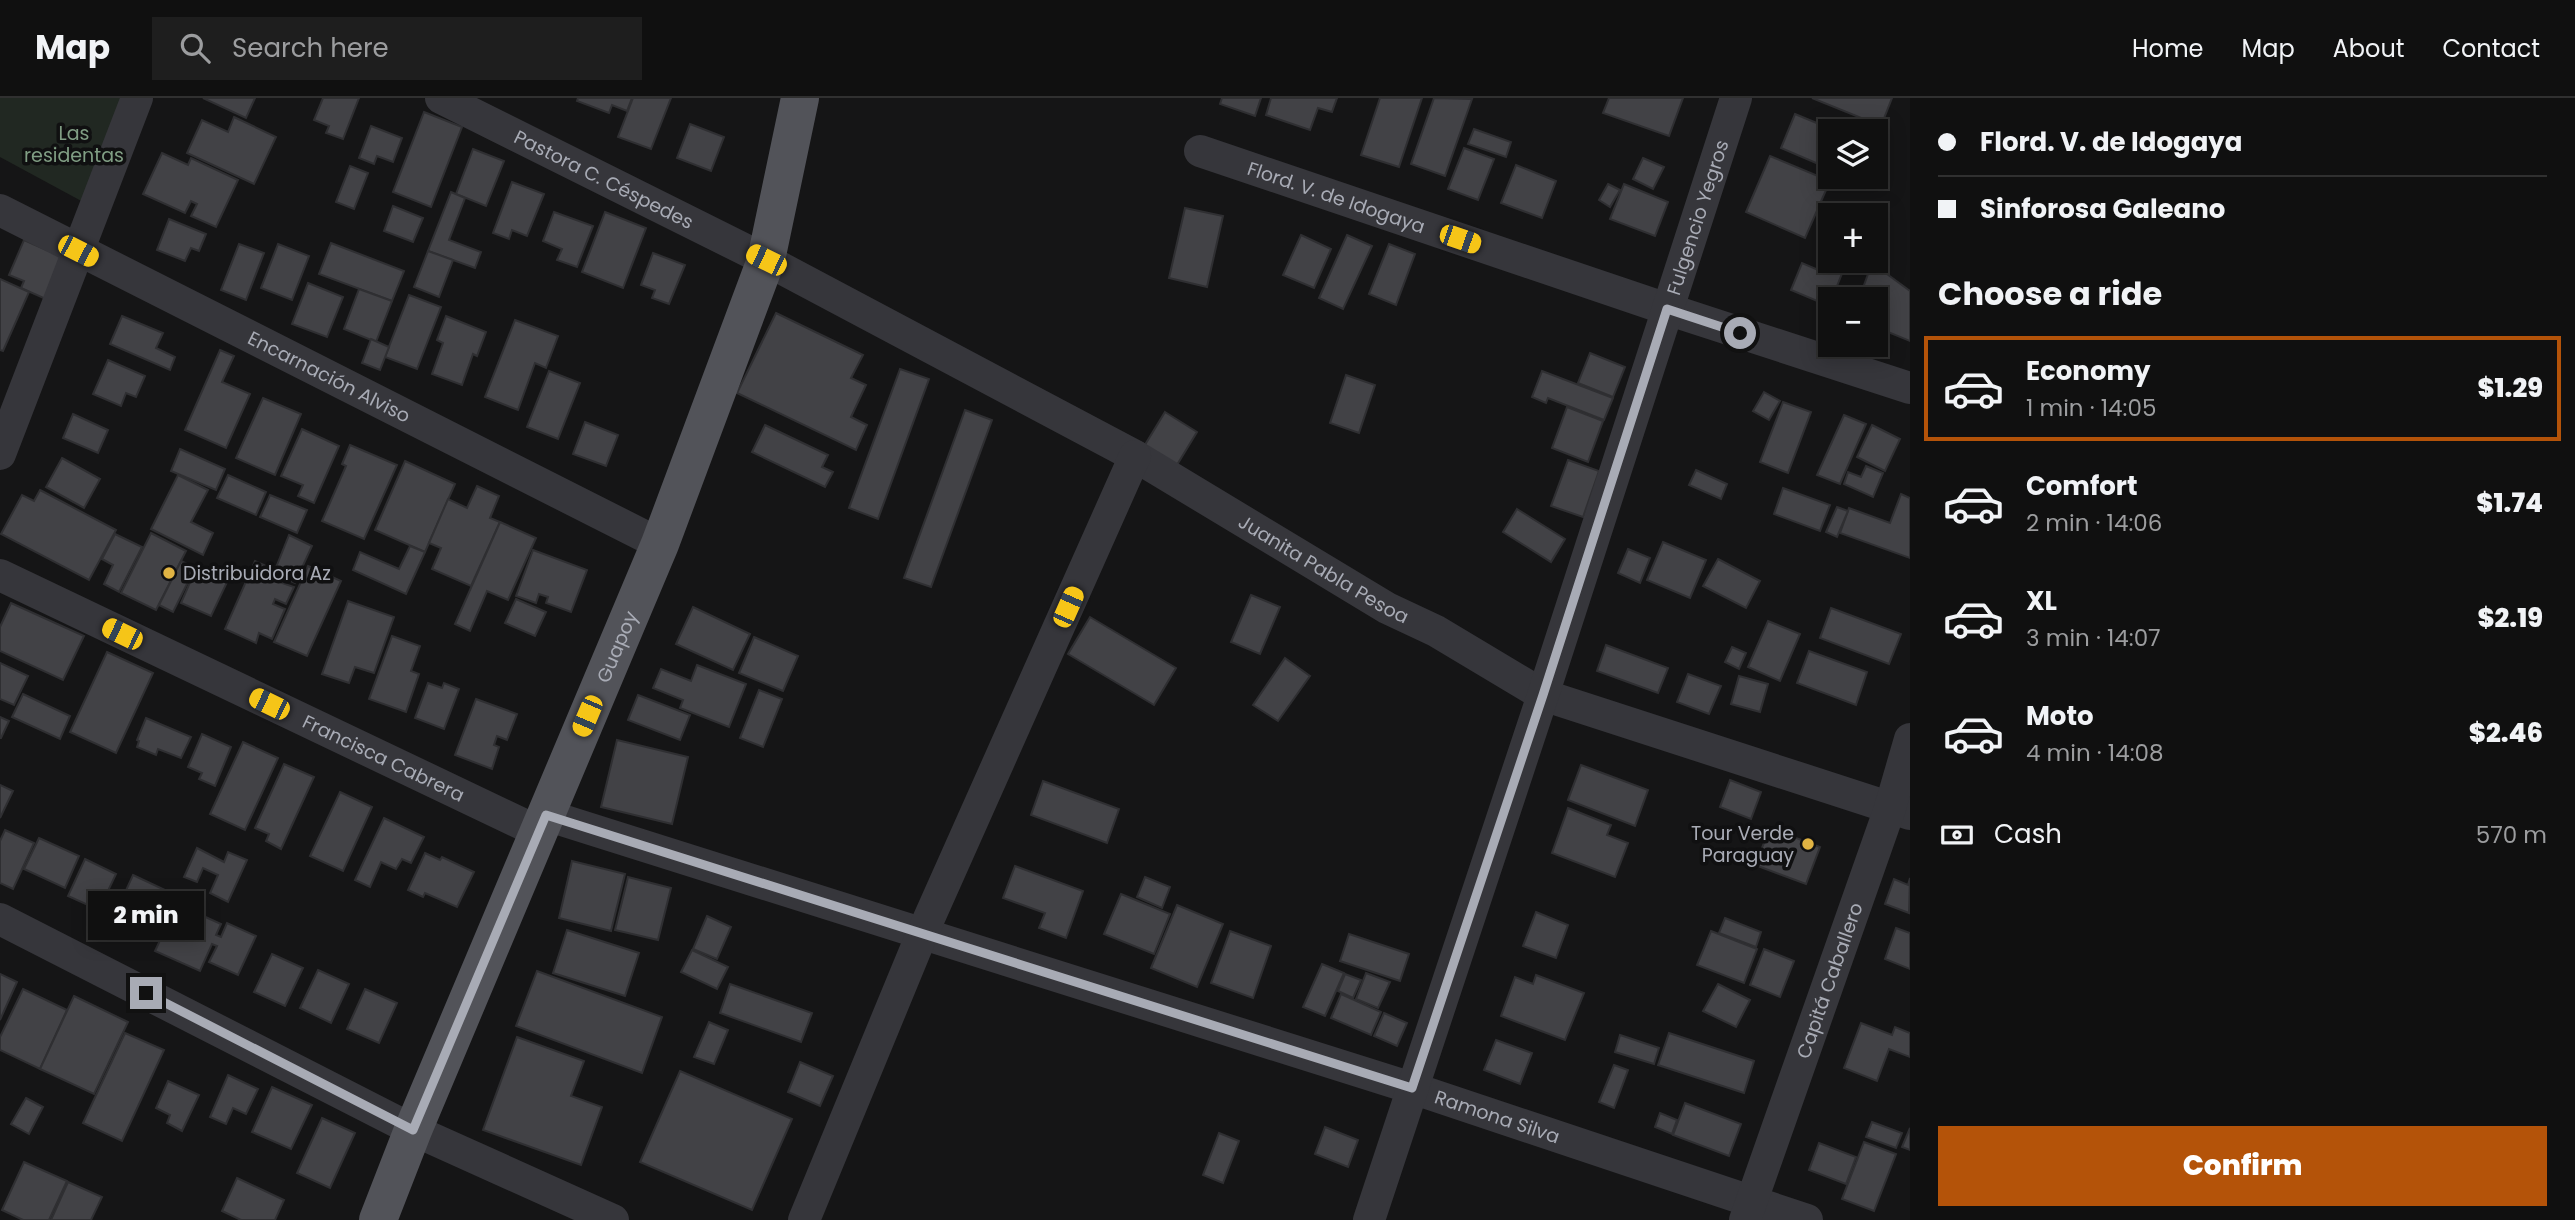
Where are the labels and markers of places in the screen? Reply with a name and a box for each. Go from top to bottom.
place label: Distribuidora Az [183,560,331,587]
marker: Distribuidora Az [161,565,177,581]
place label: Tour Verde Paraguay [1691,820,1794,869]
marker: Tour Verde Paraguay [1800,836,1816,852]

